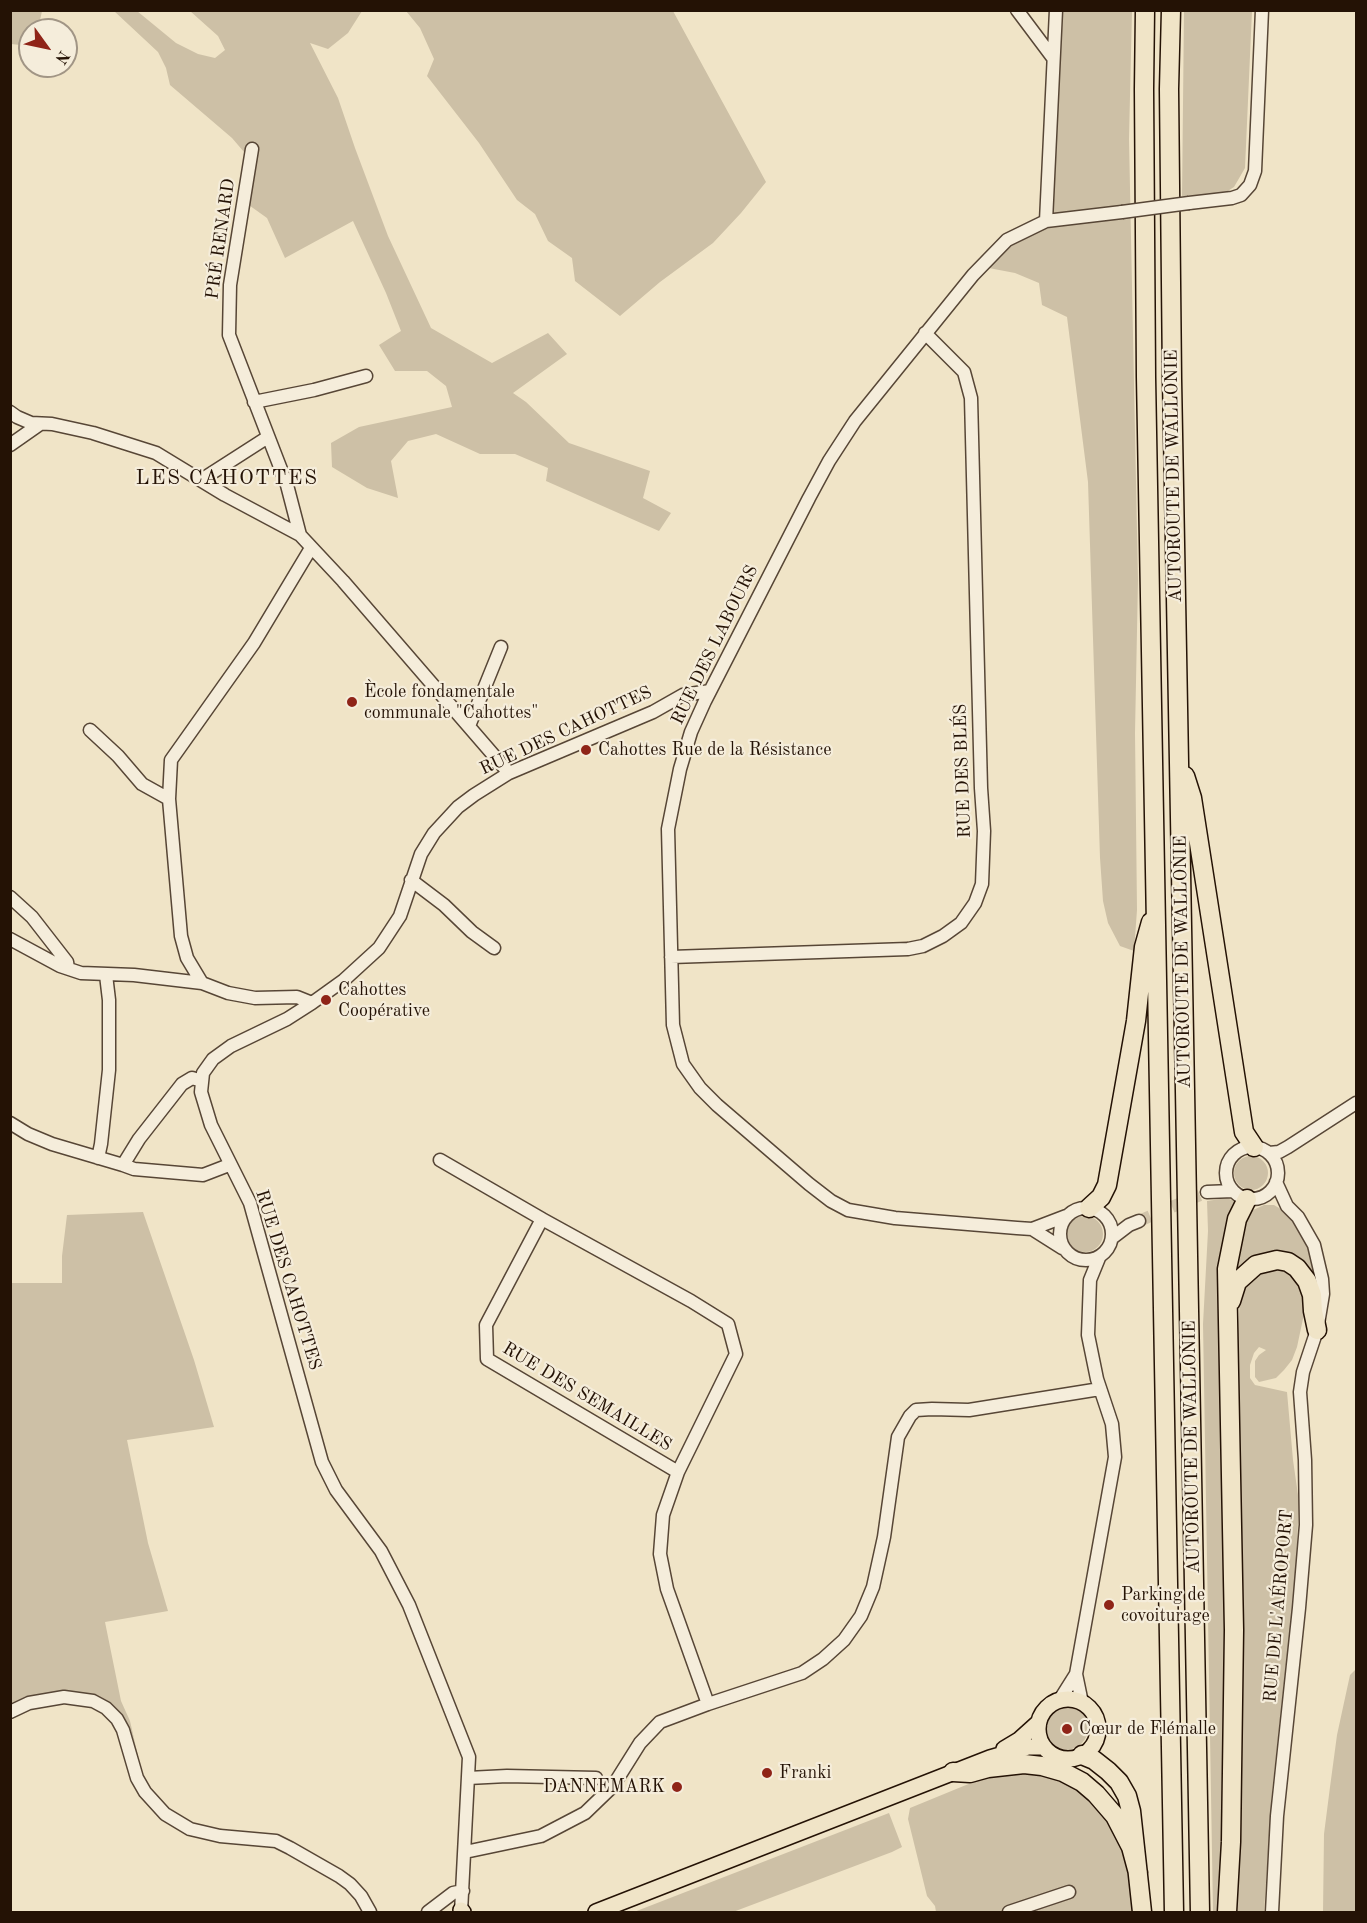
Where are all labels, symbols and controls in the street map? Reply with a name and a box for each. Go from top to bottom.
north arrow [18,18,78,78]
text: N [51,47,71,66]
street label: PRÉ RENARD [202,177,240,301]
street label: AUTOROUTE DE WALLONIE [1161,349,1187,603]
district label: LES CAHOTTES [135,465,319,491]
street label: RUE DES LABOURS [667,562,763,728]
place label: Ècole fondamentale communale "Cahottes" [364,681,538,724]
street label: RUE DES CAHOTTES [477,682,655,780]
marker: Ècole fondamentale communale "Cahottes" [345,695,359,709]
street label: RUE DES BLÉS [950,703,976,839]
place label: Cahottes Rue de la Résistance [598,739,831,761]
marker: Cahottes Rue de la Résistance [579,743,593,757]
street label: AUTOROUTE DE WALLONIE [1170,835,1196,1089]
place label: Cahottes Coopérative [338,979,430,1022]
marker: Cahottes Coopérative [319,993,333,1007]
street label: RUE DES CAHOTTES [250,1187,326,1373]
street label: AUTOROUTE DE WALLONIE [1179,1320,1205,1574]
street label: RUE DES SEMAILLES [498,1338,676,1456]
street label: RUE DE L'AÉROPORT [1260,1508,1298,1704]
place label: Parking de covoiturage [1121,1584,1210,1626]
marker: Parking de covoiturage [1102,1598,1116,1612]
place label: Cœur de Flémalle [1079,1718,1216,1740]
marker: Cœur de Flémalle [1060,1722,1074,1736]
place label: Franki [779,1762,831,1784]
marker: Franki [760,1766,774,1780]
place label: DANNEMARK [543,1776,665,1798]
marker: DANNEMARK [670,1780,684,1794]

